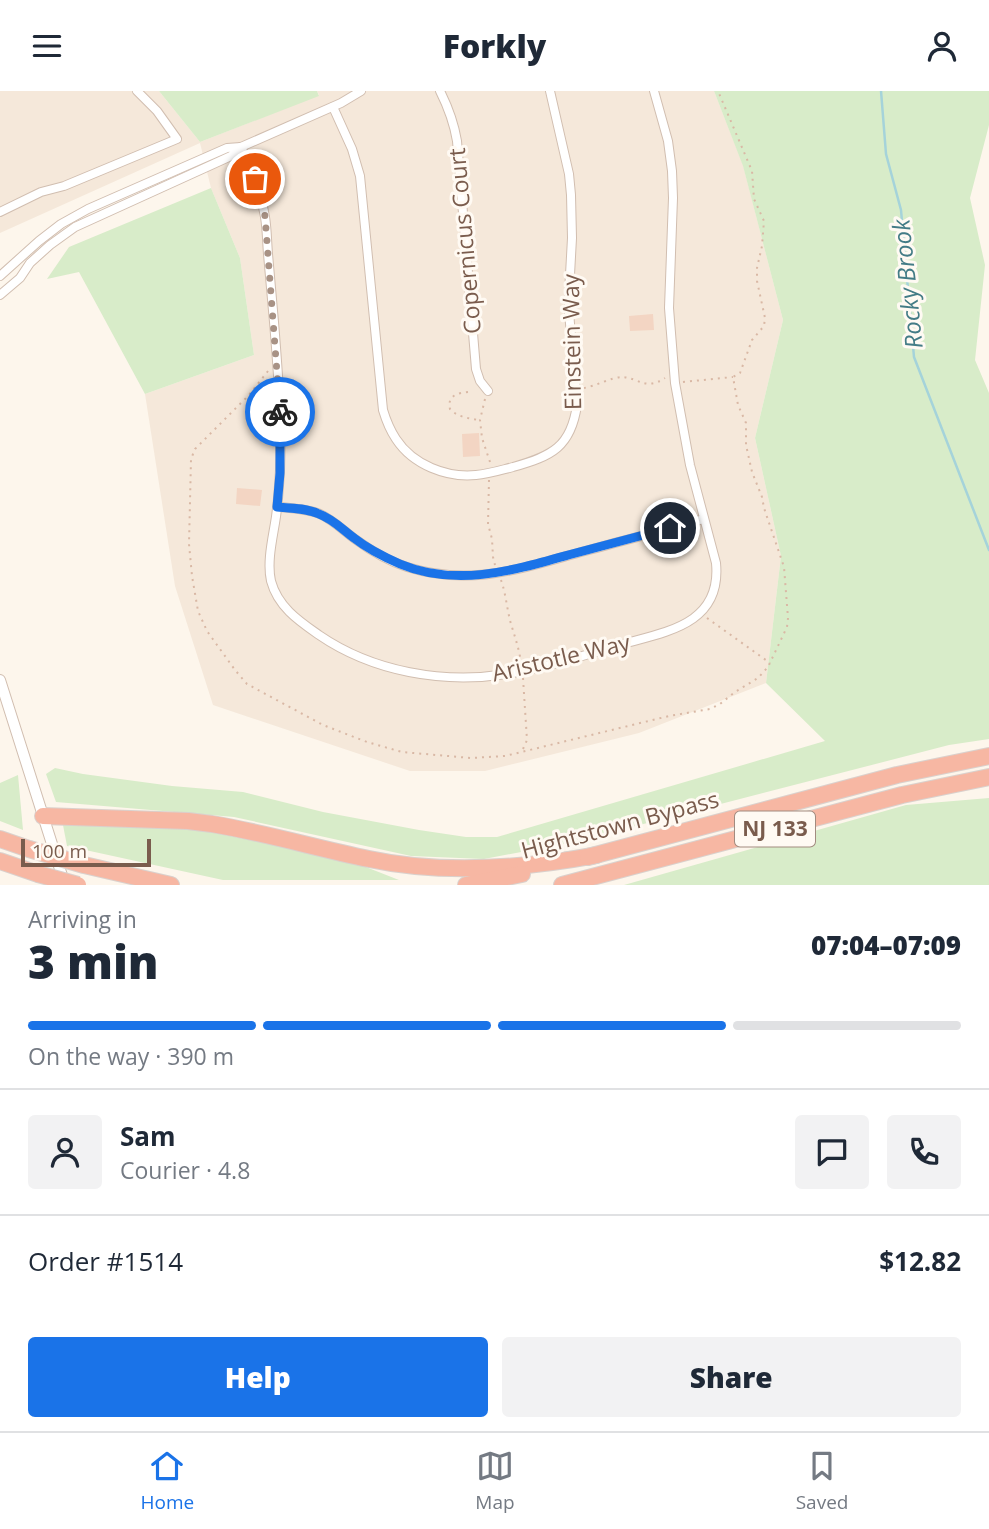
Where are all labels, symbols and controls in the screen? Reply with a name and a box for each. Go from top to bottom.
text: Forkly [443,24,546,67]
icon: menu [28,27,66,65]
icon: person [923,27,961,65]
street label: Copernicus Court [440,147,488,335]
pin [225,149,285,209]
icon: bag [236,160,274,198]
water label: Rocky Brook [883,217,930,350]
street label: Einstein Way [554,273,588,410]
courier [245,377,315,447]
icon: bike [261,393,299,431]
pin [640,498,700,558]
icon: home [651,509,689,547]
street label: Aristotle Way [488,625,634,688]
street label: Hightstown Bypass [517,782,722,866]
road number: NJ 133 [735,811,815,847]
scale bar [21,836,150,868]
text: 100 m [32,838,87,864]
text: Arriving in [28,903,137,935]
text: 07:04–07:09 [811,927,961,963]
text: 3 min [28,930,159,992]
text: On the way · 390 m [28,1040,234,1072]
button: person [28,1115,102,1189]
button: chat [795,1115,869,1189]
button: phone [887,1115,961,1189]
text: Sam [120,1118,176,1154]
text: Courier · 4.8 [120,1154,250,1186]
text: Order #1514 [28,1243,183,1279]
text: $12.82 [879,1243,961,1279]
button: Help [28,1337,488,1417]
button: Share [502,1337,961,1417]
tab: Home [141,1447,194,1515]
tab: Map [475,1447,515,1515]
tab: Saved [796,1447,848,1515]

